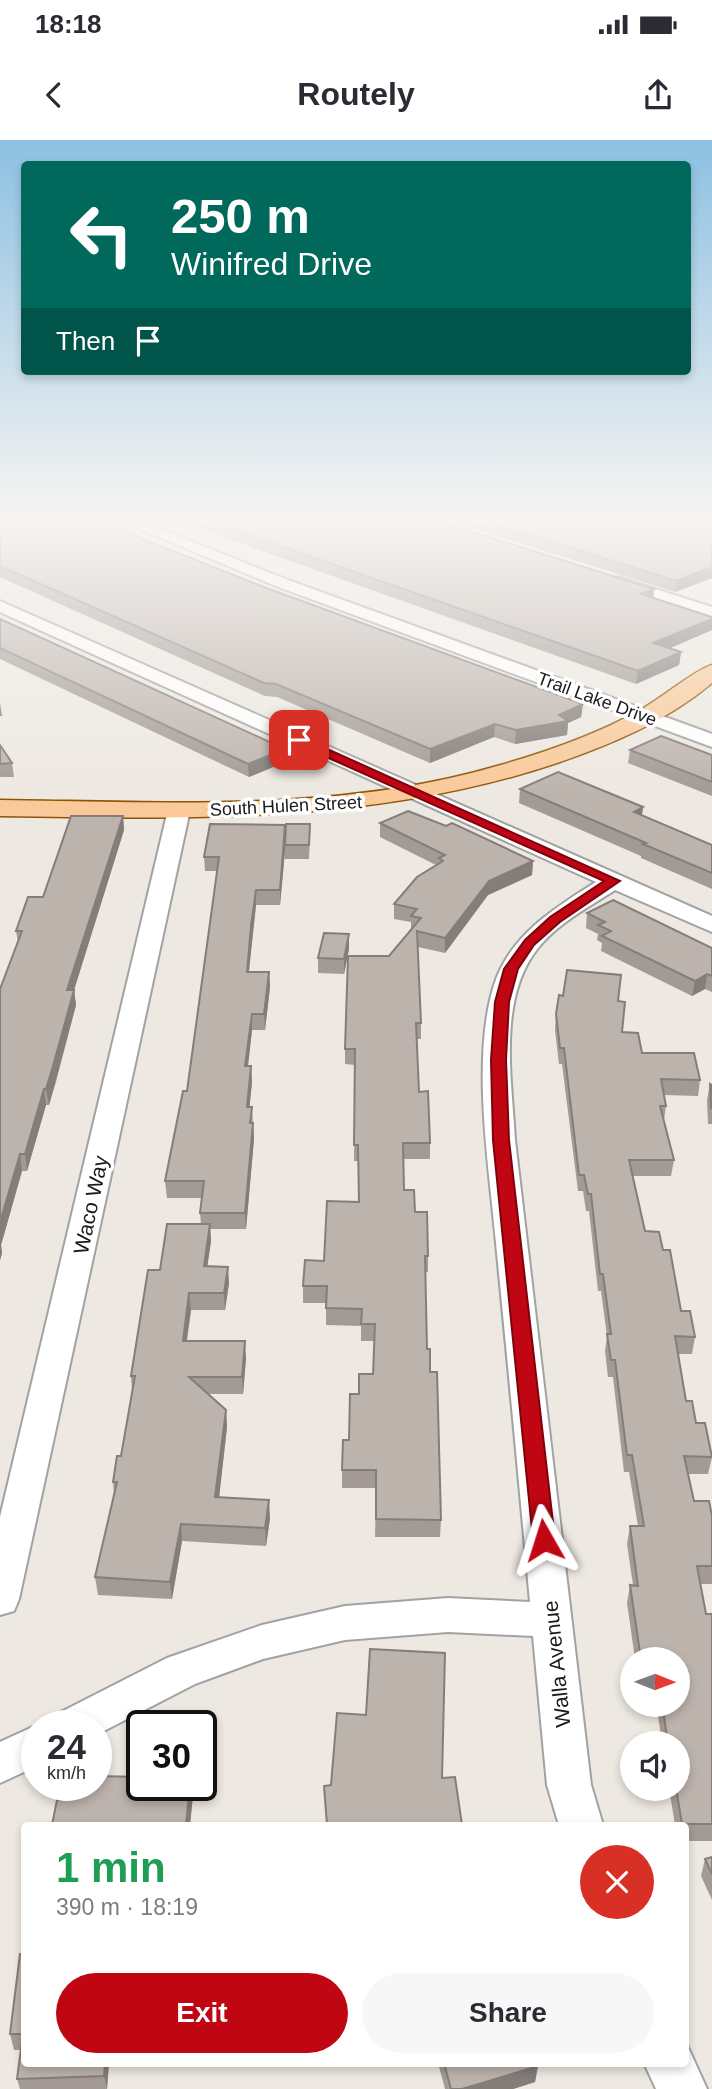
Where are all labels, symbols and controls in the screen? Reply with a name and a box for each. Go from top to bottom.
text: 18:18 [35,9,102,39]
icon: back [35,76,73,114]
text: Routely [297,76,415,112]
icon: share [639,76,677,114]
icon: left [56,189,147,280]
text: 250 m [171,189,310,243]
text: Winifred Drive [171,246,372,282]
icon: arrive [129,322,167,360]
text: Then [56,326,115,356]
street label: Trail Lake Drive [535,668,659,730]
pin [269,710,329,770]
icon: arrive [280,721,318,759]
street label: South Hulen Street [210,792,362,820]
street label: Waco Way [69,1153,112,1256]
position arrow [507,1503,581,1577]
street label: Walla Avenue [538,1600,575,1729]
north arrow [620,1647,690,1717]
map controls [620,1647,690,1801]
speed limit sign: 30 [126,1710,217,1801]
text: 24 [47,1727,86,1766]
button: sound [620,1731,690,1801]
text: km/h [47,1763,86,1783]
text: 1 min [56,1844,166,1891]
button: close [580,1845,654,1919]
text: 390 m · 18:19 [56,1894,198,1920]
button: Exit [56,1973,348,2053]
button: Share [362,1973,654,2053]

